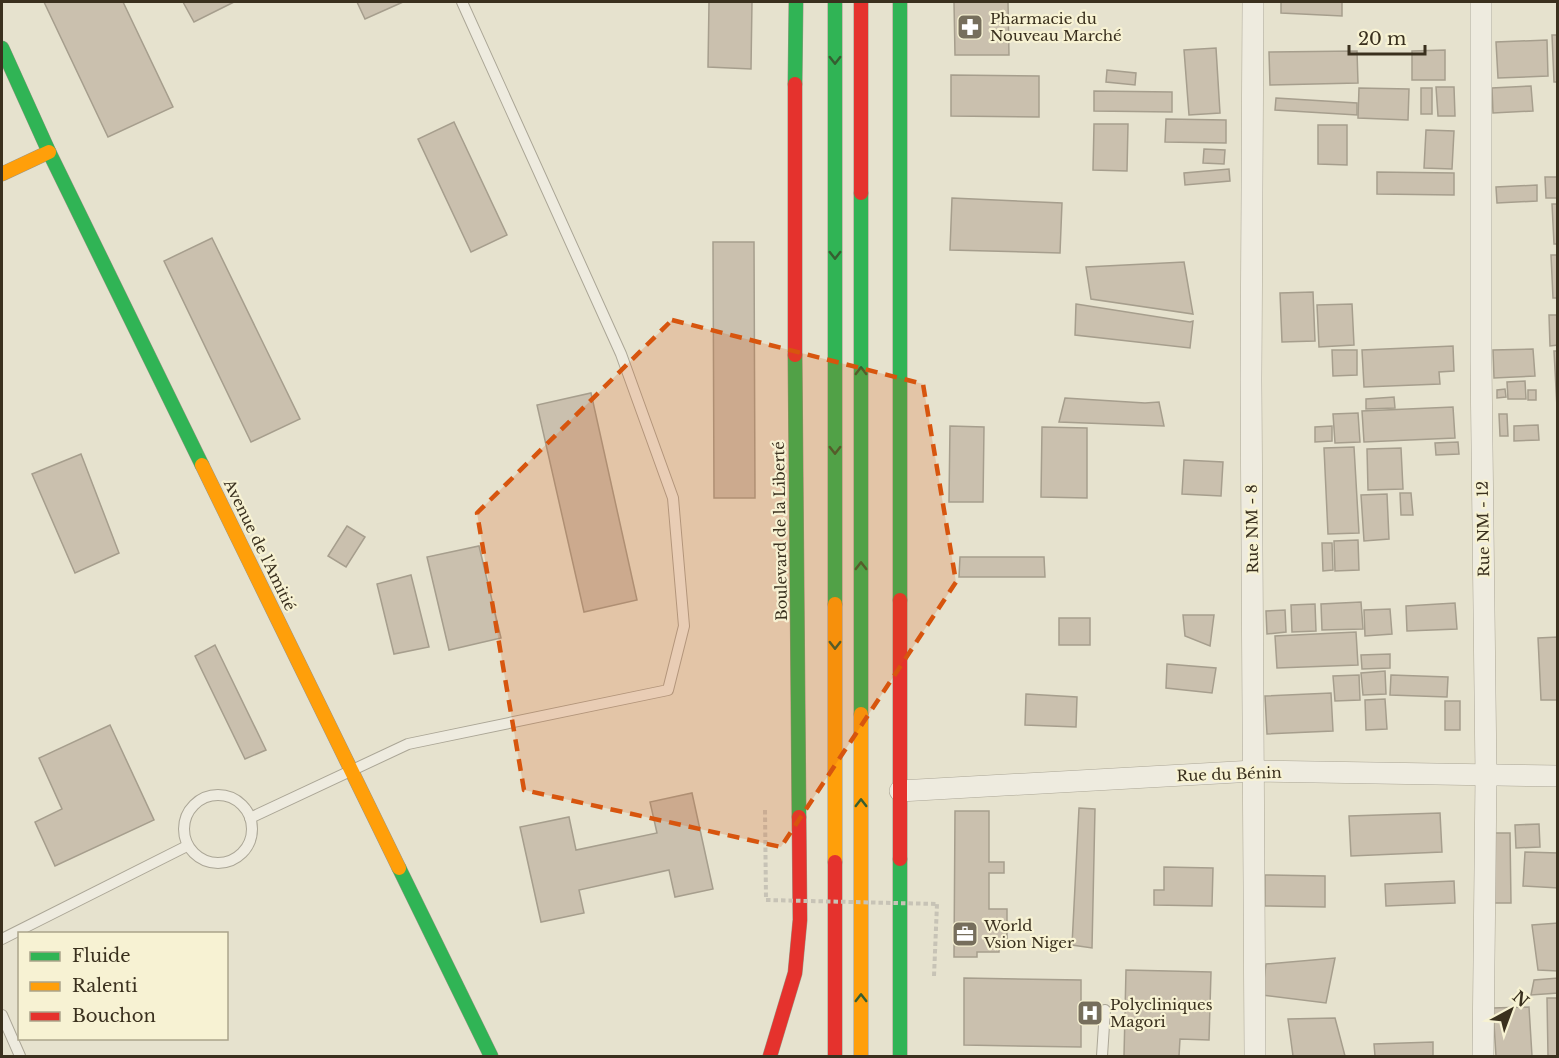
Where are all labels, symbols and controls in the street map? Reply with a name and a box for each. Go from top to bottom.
place label: Pharmacie du Nouveau Marché [990,9,1122,45]
pharmacy icon: Pharmacie du Nouveau Marché [955,12,985,42]
scale bar [1349,18,1426,56]
text: 20 m [1358,28,1406,50]
one-way arrow [829,55,841,64]
one-way arrow [829,250,841,259]
one-way arrow [855,367,867,376]
street label: Boulevard de la Liberté [769,441,791,621]
one-way arrow [829,445,841,454]
street label: Avenue de l'Amitié [220,475,300,614]
street label: Rue NM - 12 [1473,481,1493,577]
street label: Rue NM - 8 [1242,484,1262,574]
one-way arrow [855,562,867,571]
one-way arrow [829,640,841,649]
street label: Rue du Bénin [1176,763,1282,785]
one-way arrow [855,799,867,808]
place label: World Vsion Niger [983,916,1075,952]
office icon: World Vsion Niger [950,919,980,949]
legend [18,932,228,1040]
text: Fluide [72,945,131,967]
text: Ralenti [72,975,138,997]
north arrow [1481,980,1541,1040]
text: N [1509,986,1533,1011]
one-way arrow [855,994,867,1003]
place label: Polycliniques Magori [1110,995,1213,1031]
hospital icon: Polycliniques Magori [1075,998,1105,1028]
text: Bouchon [72,1005,156,1027]

